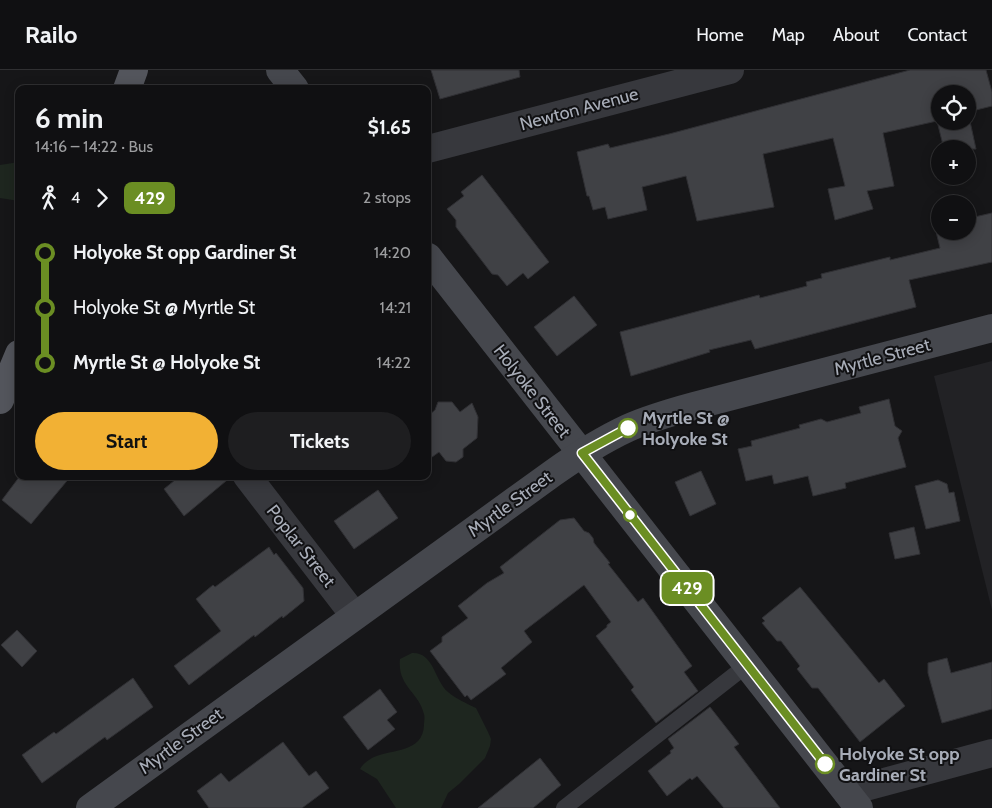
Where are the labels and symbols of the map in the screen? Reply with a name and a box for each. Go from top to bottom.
street label: Newton Avenue [517,83,641,135]
street label: Myrtle Street [831,334,933,380]
street label: Holyoke Street [489,340,575,442]
place label: Myrtle St @ Holyoke St [642,407,730,450]
marker: Myrtle St @ Holyoke St [618,418,638,438]
street label: Myrtle Street [464,466,556,542]
street label: Poplar Street [262,500,340,592]
unlabelled marker [623,508,637,522]
line badge: 429 [658,572,716,604]
street label: Myrtle Street [135,703,227,779]
place label: Holyoke St opp Gardiner St [839,743,960,786]
marker: Holyoke St opp Gardiner St [815,754,835,774]

